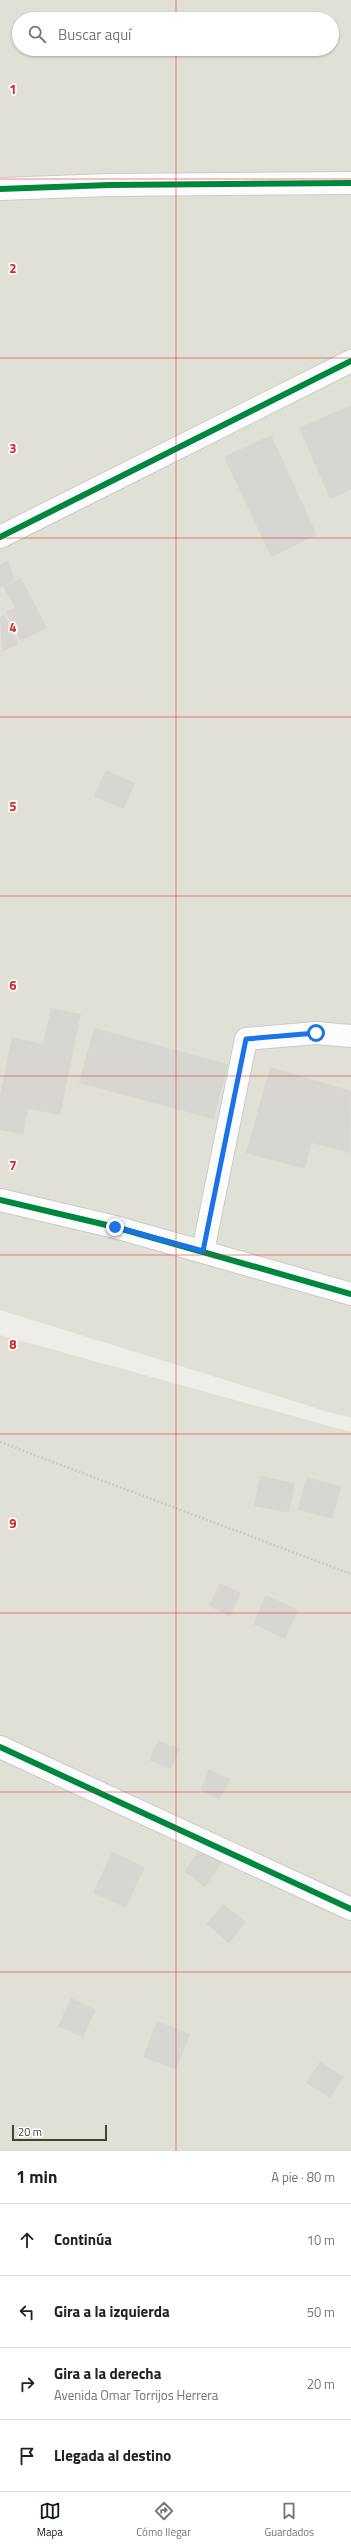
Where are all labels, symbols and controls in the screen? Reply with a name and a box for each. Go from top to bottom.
search box [12,12,339,56]
icon: search [26,23,48,45]
text: Buscar aquí [58,23,131,46]
text: 1 [9,79,17,99]
text: 2 [9,258,17,278]
text: 3 [9,438,17,458]
text: 4 [9,617,17,637]
text: 5 [9,796,17,816]
text: 6 [9,975,17,995]
route start [307,1024,325,1042]
text: 7 [9,1155,17,1175]
route end [106,1218,124,1236]
text: 8 [9,1334,17,1354]
text: 9 [9,1513,17,1533]
scale bar [12,2123,107,2142]
text: 20 m [18,2124,42,2140]
text: 1 min [16,2164,57,2190]
text: A pie · 80 m [271,2167,335,2187]
text: Continúa [54,2228,112,2251]
icon: ahead [16,2229,38,2251]
text: 10 m [307,2230,335,2250]
text: Gira a la izquierda [54,2300,170,2323]
icon: left [16,2301,38,2323]
text: 50 m [307,2302,335,2322]
text: Gira a la derecha [54,2362,161,2385]
icon: right [16,2373,38,2395]
text: 20 m [307,2374,335,2394]
text: Avenida Omar Torrijos Herrera [54,2385,218,2405]
text: Llegada al destino [54,2444,171,2467]
icon: arrive [16,2445,38,2467]
tab: Mapa [37,2500,63,2540]
tab: Cómo llegar [136,2500,191,2540]
tab: Guardados [264,2500,314,2540]

